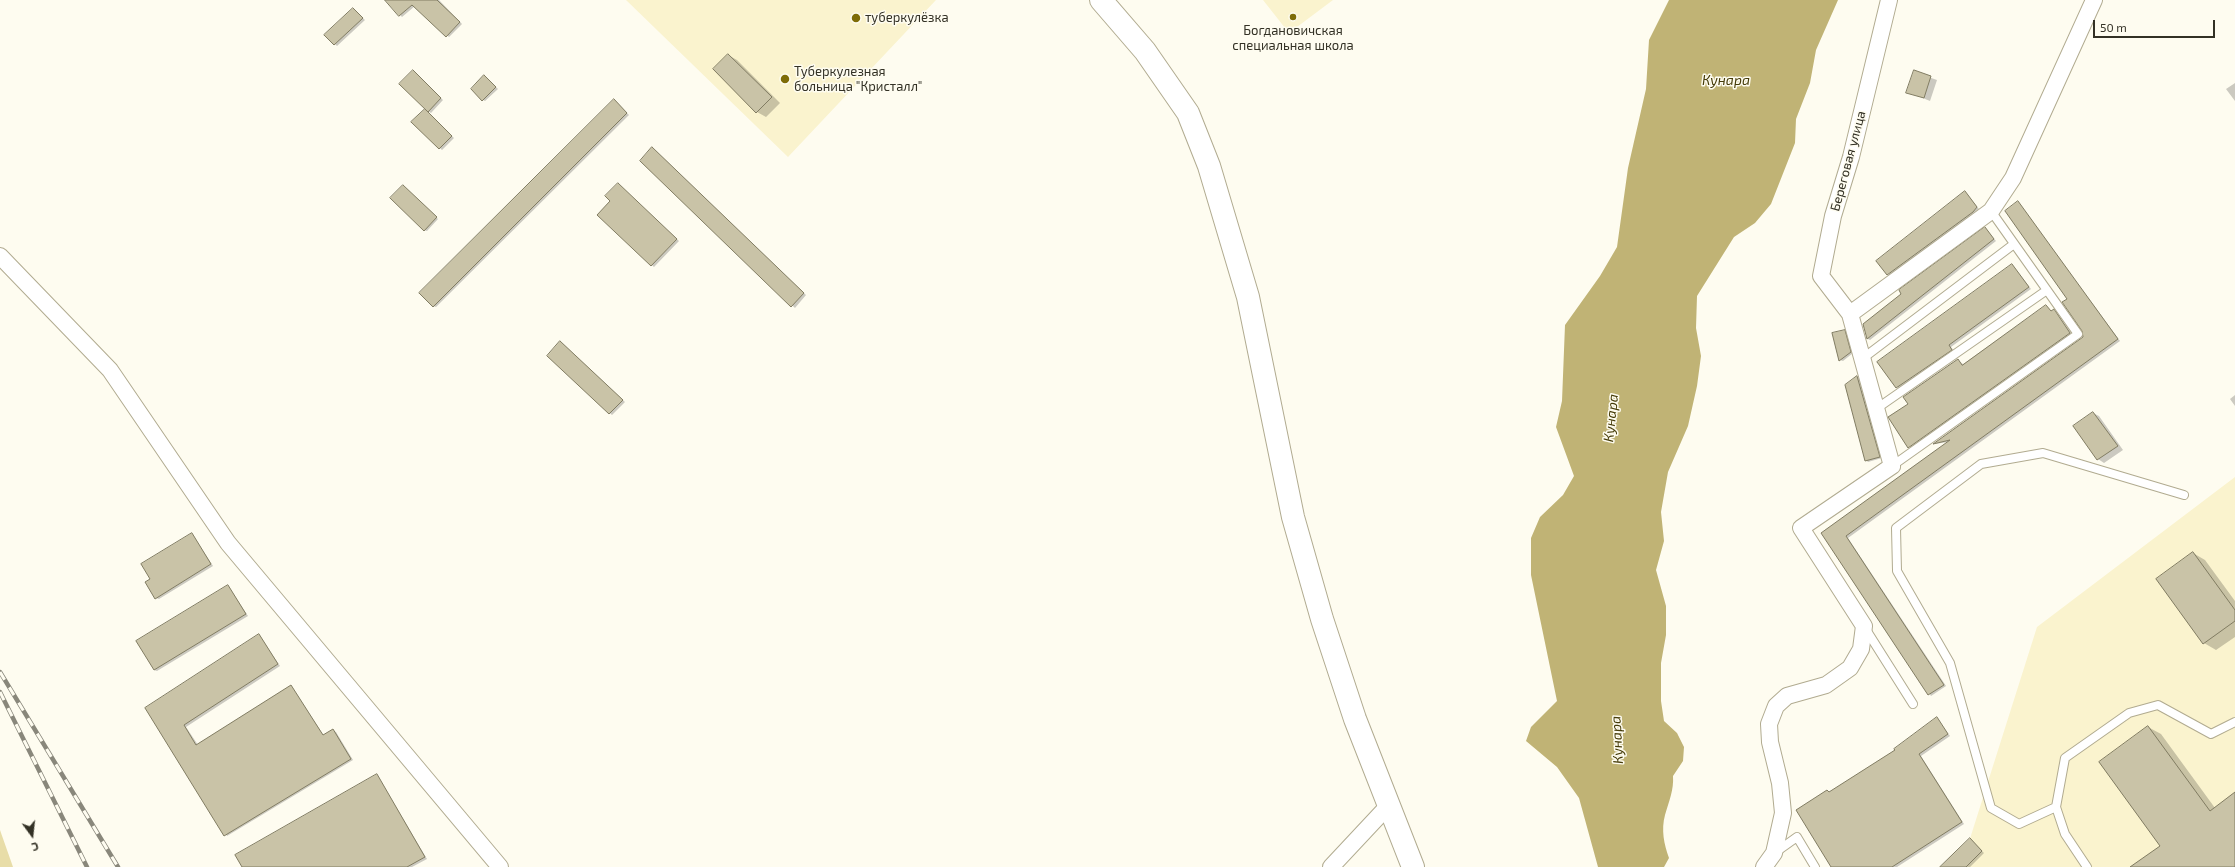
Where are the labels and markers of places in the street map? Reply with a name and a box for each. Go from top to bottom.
place label: туберкулёзка [865,10,949,26]
marker: туберкулёзка [850,12,862,24]
marker: Богдановичская специальная школа [1288,12,1298,22]
place label: Богдановичская специальная школа [1232,23,1354,54]
place label: Туберкулезная больница "Кристалл" [794,64,922,95]
marker: Туберкулезная больница "Кристалл" [779,73,791,85]

